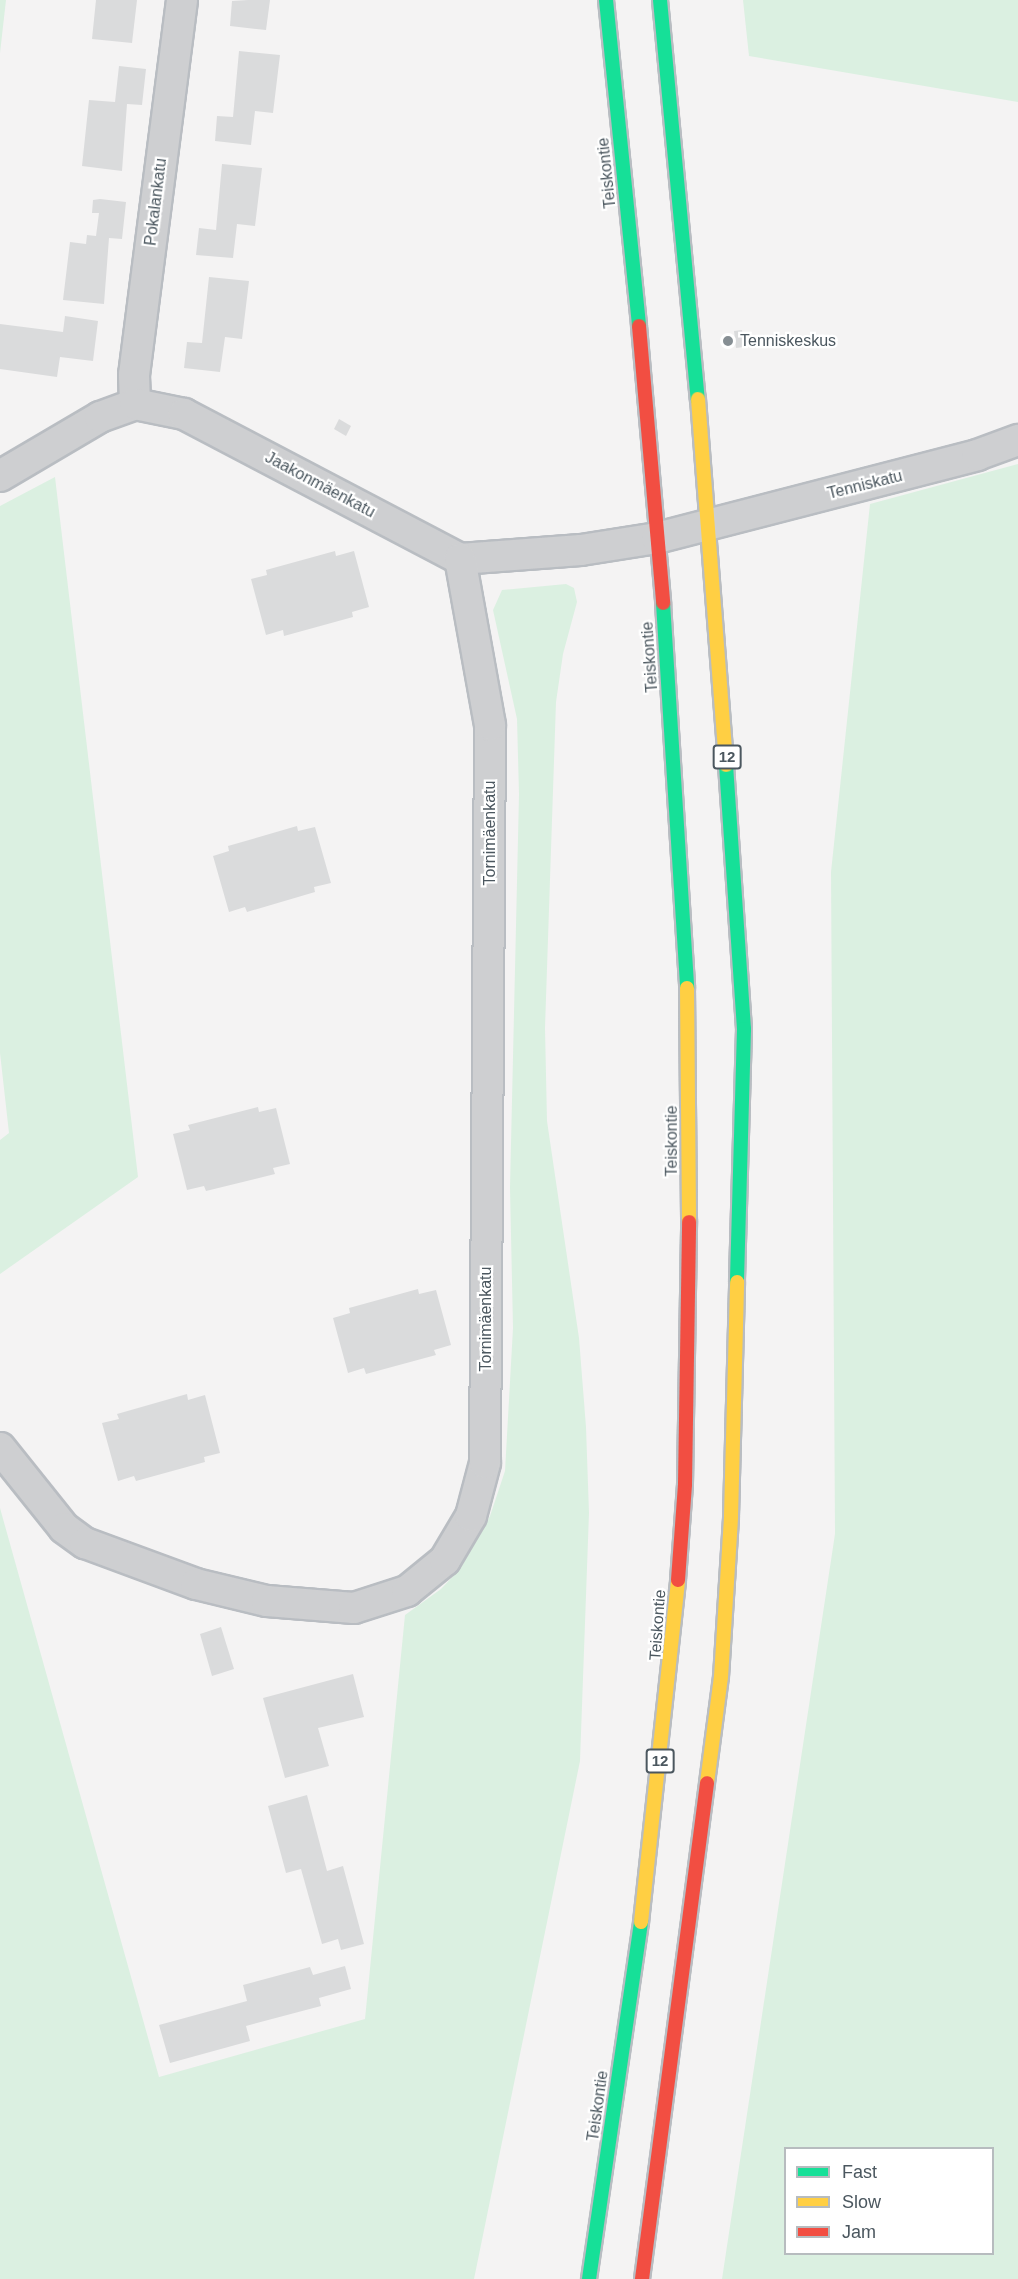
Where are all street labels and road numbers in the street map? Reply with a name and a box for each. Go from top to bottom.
street label: Teiskontie [594,137,620,209]
street label: Pokalankatu [141,157,171,247]
street label: Jaakonmäenkatu [262,448,378,522]
street label: Tenniskatu [826,466,904,504]
street label: Teiskontie [638,621,662,693]
road number: 12 [712,745,742,769]
street label: Tornimäenkatu [480,781,500,885]
street label: Teiskontie [662,1105,682,1177]
street label: Tornimäenkatu [476,1267,496,1371]
street label: Teiskontie [646,1589,670,1661]
road number: 12 [645,1749,675,1773]
street label: Teiskontie [584,2069,612,2143]

